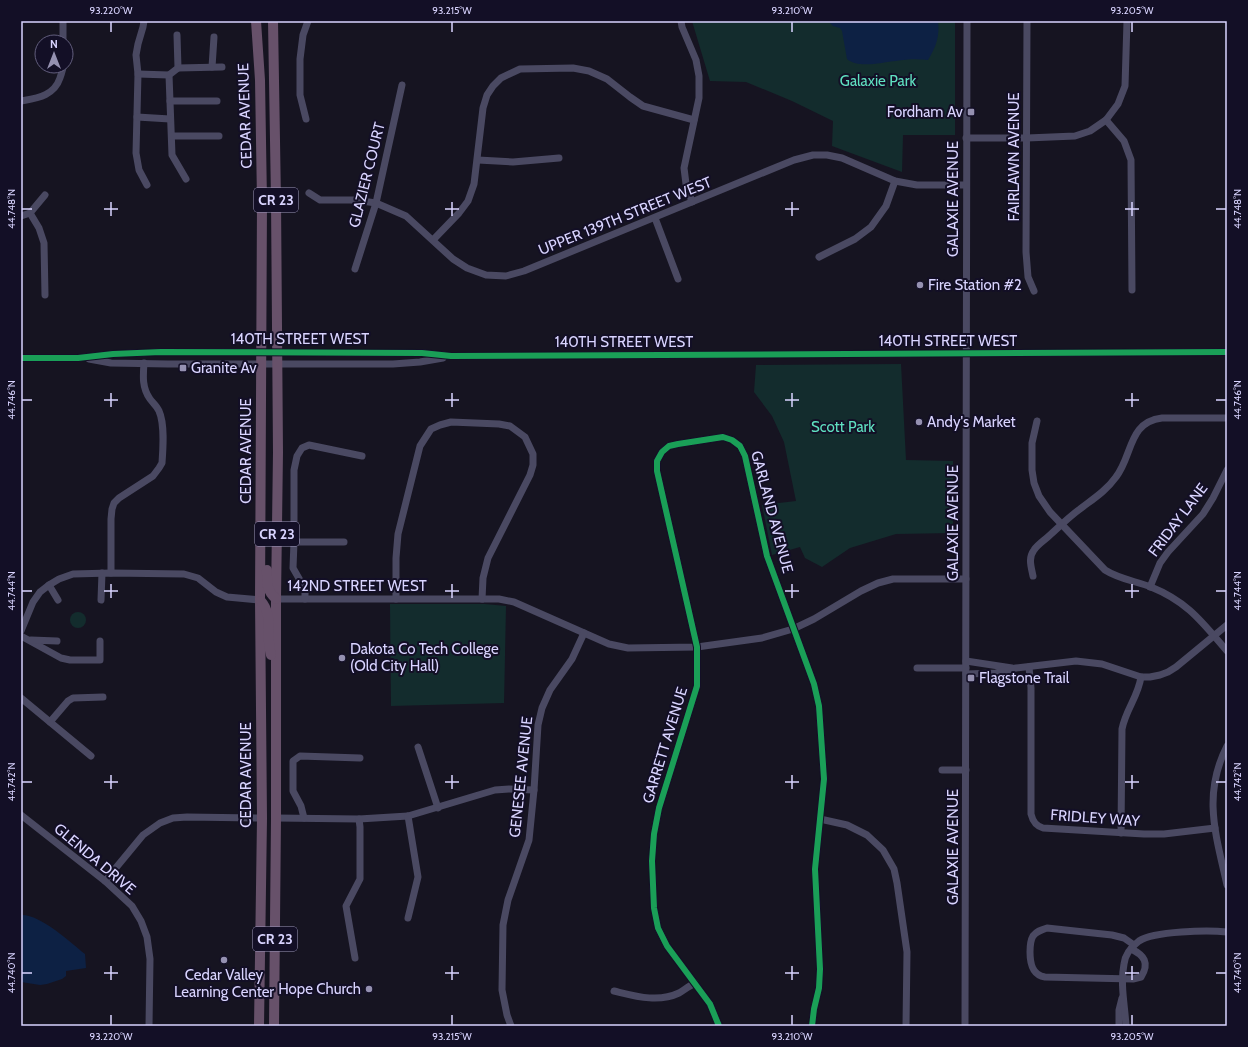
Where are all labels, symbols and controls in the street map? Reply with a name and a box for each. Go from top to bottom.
text: 93.220°W [89,4,133,17]
text: 93.215°W [432,4,472,17]
text: 93.210°W [771,4,813,17]
text: 93.205°W [1110,4,1154,17]
north arrow [34,34,74,74]
text: N [50,37,58,51]
street label: CEDAR AVENUE [234,63,256,169]
park label: Galaxie Park [840,72,916,90]
street label: FAIRLAWN AVENUE [1005,92,1023,222]
place label: Fordham Av [887,103,964,121]
marker: Fordham Av [966,107,976,117]
street label: GLAZIER COURT [345,120,389,230]
street label: GALAXIE AVENUE [944,141,962,257]
street label: UPPER 139TH STREET WEST [536,173,714,259]
road number: CR 23 [254,188,298,212]
text: 44.748°N [5,189,18,229]
text: 44.748°N [1231,189,1244,229]
place label: Fire Station #2 [928,276,1022,294]
marker: Fire Station #2 [915,280,925,290]
street label: 140TH STREET WEST [231,330,369,348]
street label: 140TH STREET WEST [879,332,1017,350]
street label: 140TH STREET WEST [555,333,693,351]
place label: Granite Av [191,359,257,377]
marker: Granite Av [178,363,188,373]
text: 44.746°N [5,380,18,420]
text: 44.746°N [1231,380,1244,420]
street label: CEDAR AVENUE [237,398,255,504]
place label: Andy's Market [927,413,1016,431]
marker: Andy's Market [914,417,924,427]
park label: Scott Park [811,418,875,436]
street label: GARLAND AVENUE [747,449,797,575]
street label: GALAXIE AVENUE [944,465,962,581]
street label: FRIDAY LANE [1145,480,1211,560]
road number: CR 23 [255,522,299,546]
text: 44.744°N [5,571,18,611]
text: 44.744°N [1231,571,1244,611]
street label: 142ND STREET WEST [287,577,427,595]
place label: Dakota Co Tech College (Old City Hall) [350,640,499,675]
marker: Dakota Co Tech College (Old City Hall) [337,653,347,663]
place label: Flagstone Trail [979,669,1070,687]
marker: Flagstone Trail [966,673,976,683]
street label: GARRETT AVENUE [639,685,691,805]
street label: GENESEE AVENUE [506,716,536,838]
street label: CEDAR AVENUE [237,722,255,828]
text: 44.742°N [5,762,18,802]
text: 44.742°N [1231,762,1244,802]
street label: GALAXIE AVENUE [944,789,962,905]
street label: FRIDLEY WAY [1050,806,1141,830]
street label: GLENDA DRIVE [51,820,139,898]
road number: CR 23 [253,927,297,951]
text: 44.740°N [5,953,18,993]
text: 44.740°N [1231,953,1244,993]
marker: Cedar Valley Learning Center [219,955,229,965]
place label: Cedar Valley Learning Center [174,966,274,1001]
place label: Hope Church [278,980,361,998]
marker: Hope Church [364,984,374,994]
text: 93.220°W [89,1030,133,1043]
text: 93.215°W [432,1030,472,1043]
text: 93.210°W [771,1030,813,1043]
text: 93.205°W [1110,1030,1154,1043]

